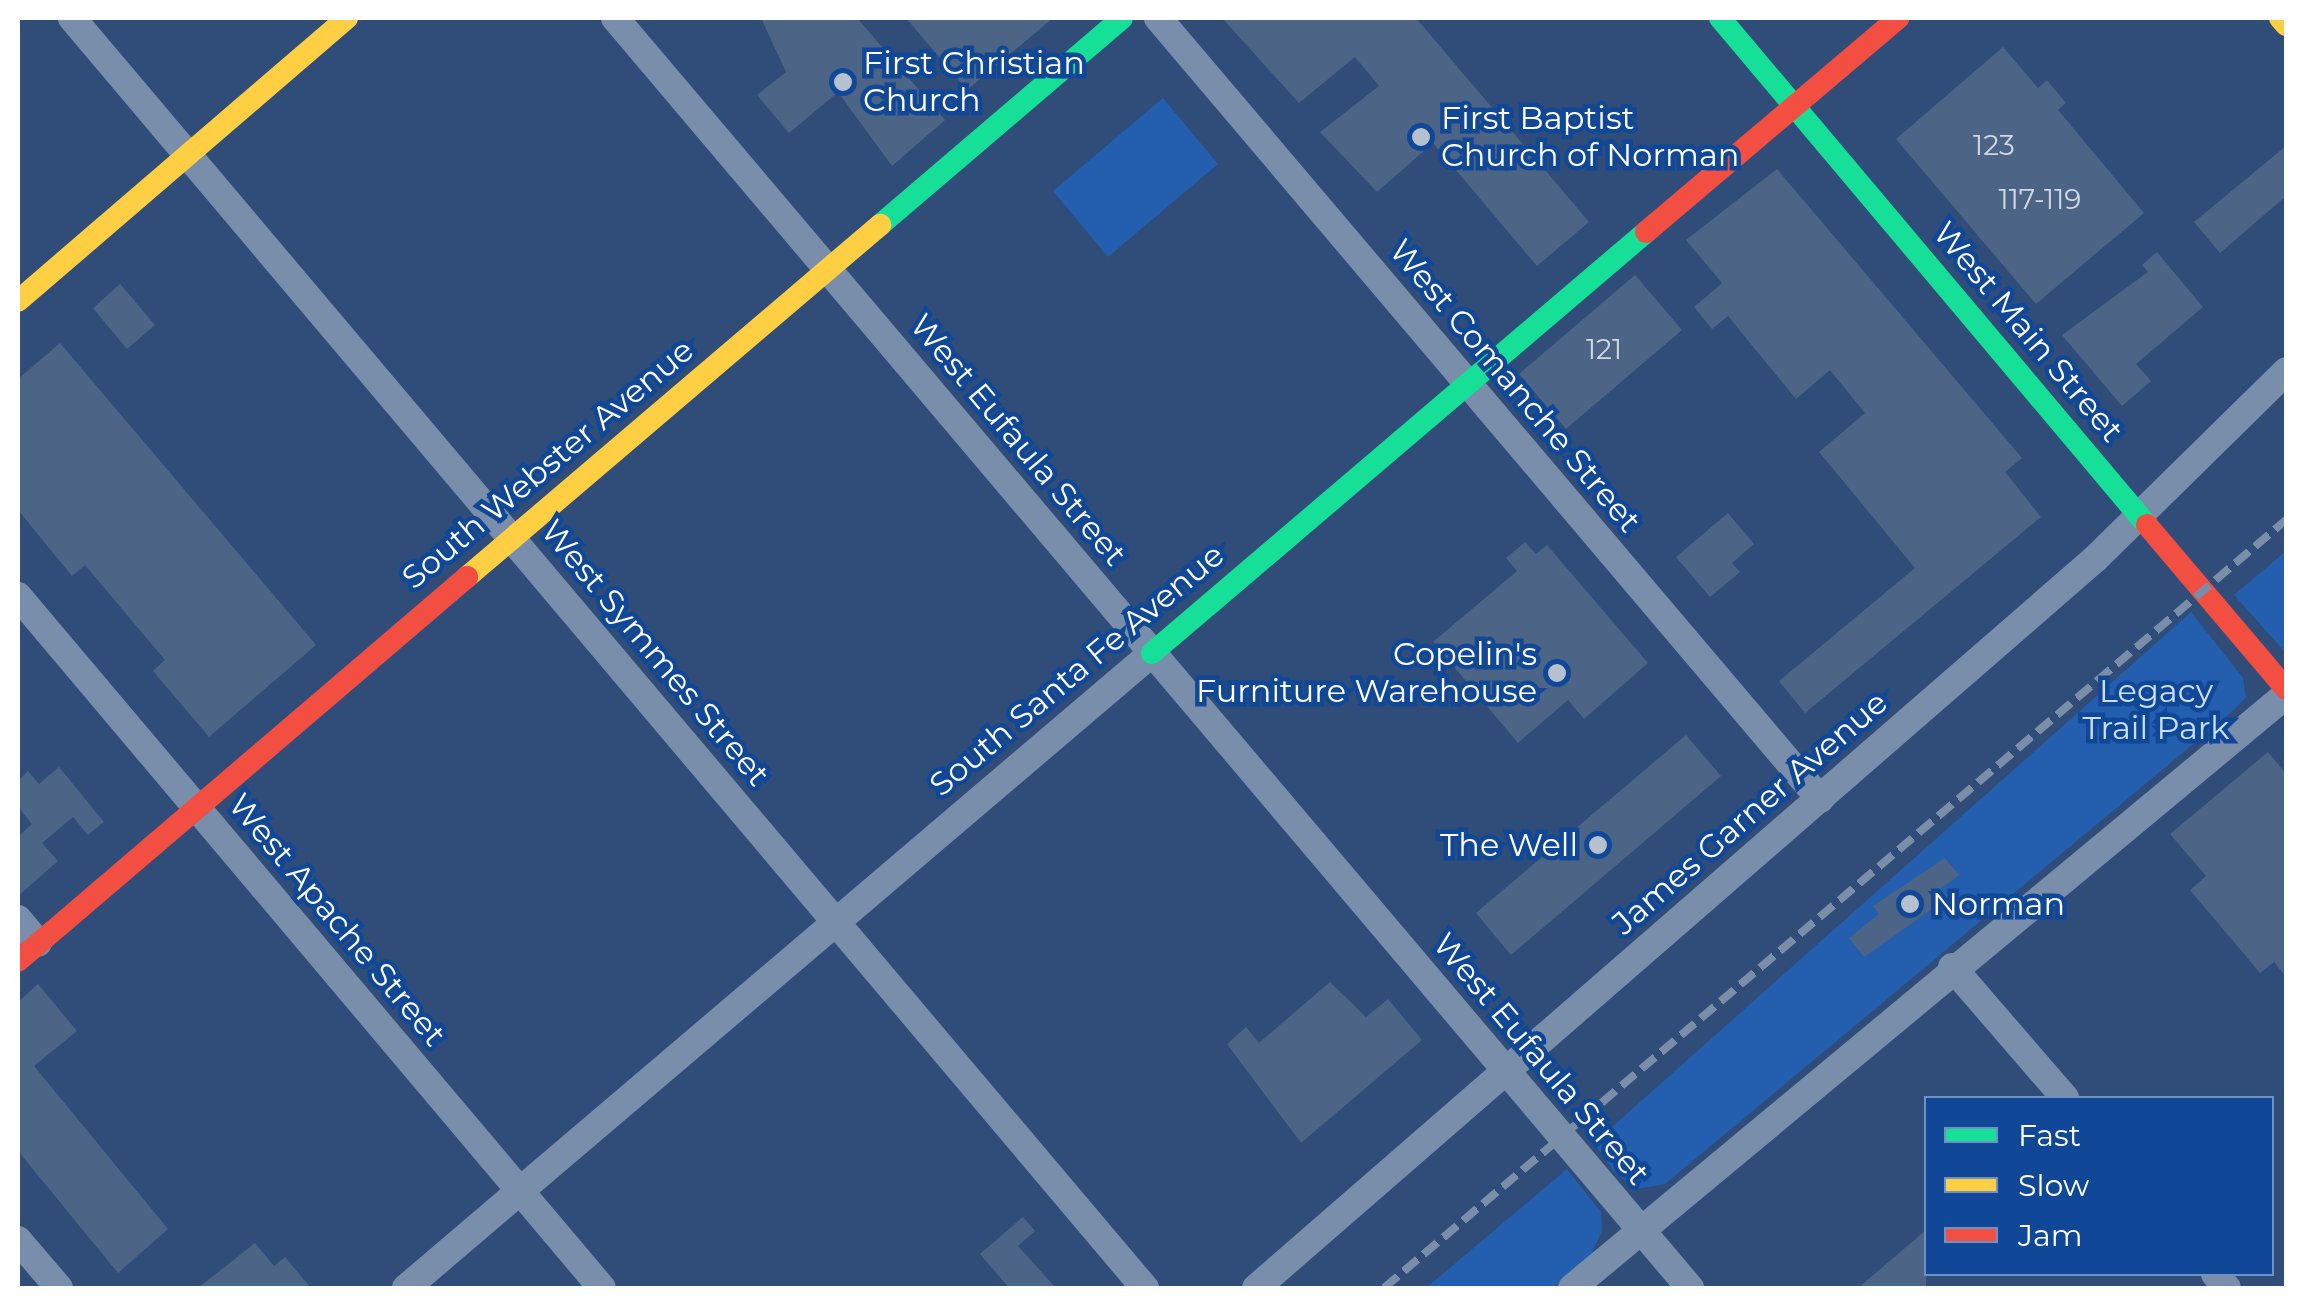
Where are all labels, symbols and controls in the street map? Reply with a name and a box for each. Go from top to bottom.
place label: First Christian Church [863,45,1085,120]
marker: First Christian Church [832,71,854,93]
place label: First Baptist Church of Norman [1441,100,1739,175]
marker: First Baptist Church of Norman [1410,126,1432,148]
house number: 123 [1973,128,2015,162]
house number: 117-119 [1999,182,2081,216]
street label: West Main Street [1925,214,2131,450]
street label: West Comanche Street [1381,232,1649,540]
street label: West Eufaula Street [902,307,1134,573]
street label: South Webster Avenue [395,331,701,597]
house number: 121 [1586,332,1622,366]
street label: West Symmes Street [533,512,777,794]
street label: South Santa Fe Avenue [922,536,1232,804]
place label: Copelin's Furniture Warehouse [1196,636,1537,711]
marker: Copelin's Furniture Warehouse [1546,662,1568,684]
park label: Legacy Trail Park [2082,673,2230,748]
street label: James Garner Avenue [1605,683,1895,943]
street label: West Apache Street [220,786,454,1054]
place label: The Well [1440,826,1578,864]
marker: The Well [1587,834,1609,856]
place label: Norman [1932,885,2065,923]
marker: Norman [1897,891,1923,917]
street label: West Eufaula Street [1425,926,1657,1192]
legend [1924,1096,2274,1276]
text: Fast [2018,1117,2081,1154]
text: Slow [2018,1167,2089,1204]
text: Jam [2018,1217,2083,1254]

